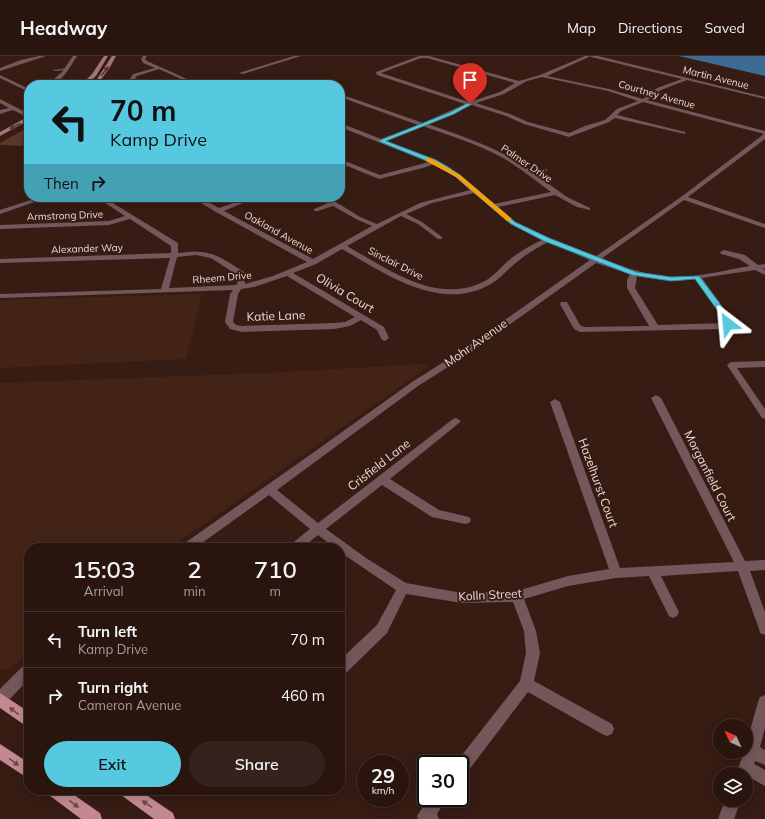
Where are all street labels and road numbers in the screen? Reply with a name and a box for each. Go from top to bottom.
street label: Martin Avenue [681,63,750,92]
street label: Courtney Avenue [617,77,697,112]
street label: Palmer Drive [499,141,555,185]
street label: Armstrong Drive [27,208,103,223]
street label: Oakland Avenue [242,208,315,257]
street label: Alexander Way [51,241,124,256]
street label: Sinclair Drive [366,244,426,283]
street label: Rheem Drive [192,268,252,287]
street label: Olivia Court [314,269,377,316]
street label: Katie Lane [246,307,306,324]
street label: Mohr Avenue [441,315,510,370]
street label: Morganfield Court [681,428,740,524]
street label: Crisfield Lane [344,436,413,494]
street label: Hazelhurst Court [575,436,622,529]
street label: Kolln Street [458,585,522,604]

